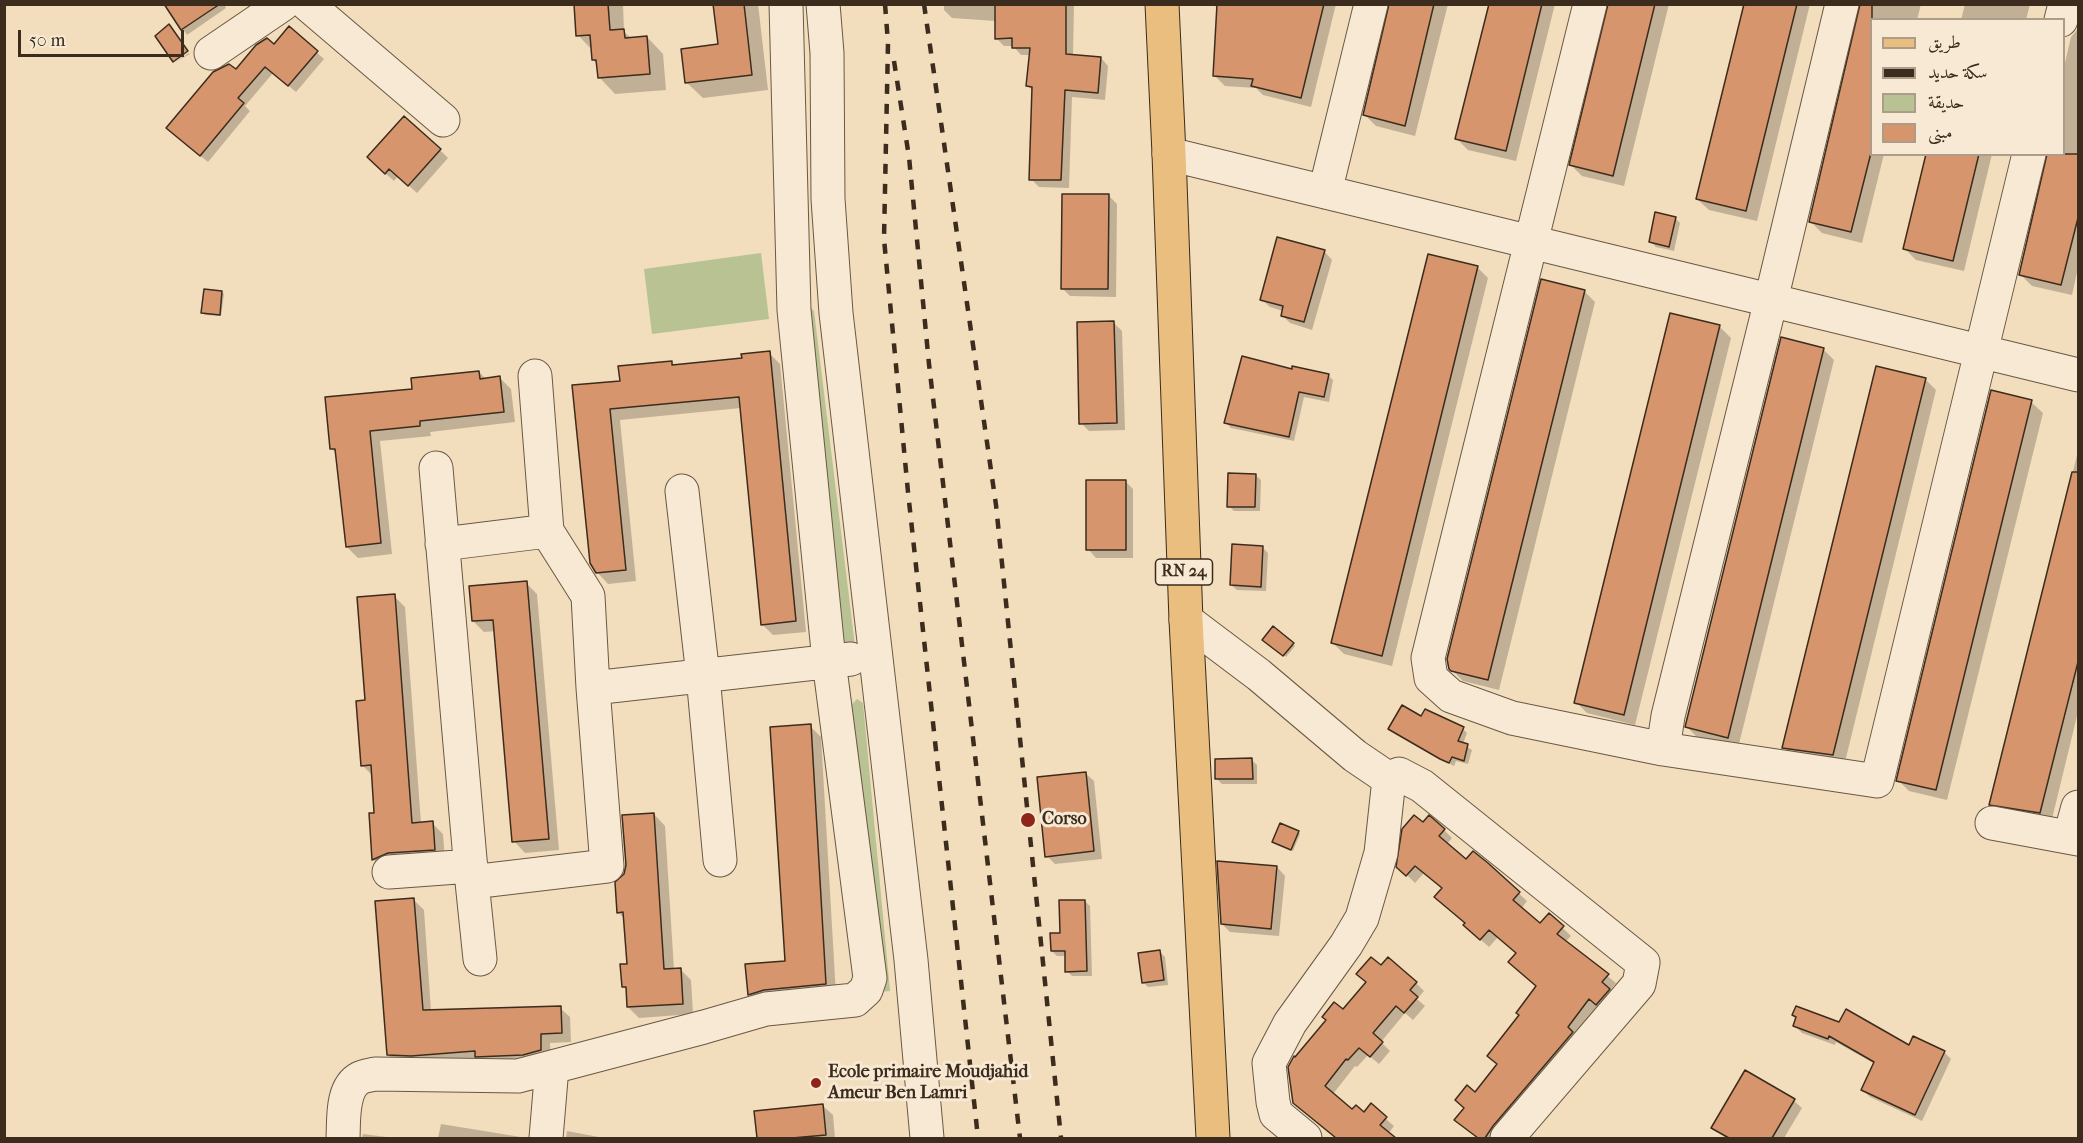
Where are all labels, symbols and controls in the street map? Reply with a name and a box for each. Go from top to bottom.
scale bar [21,18,188,56]
legend [1870,18,2065,156]
text: 50 m [29,30,65,51]
text: طريق [1928,32,1961,53]
text: سكة حديد [1928,62,1988,83]
text: حديقة [1928,92,1964,113]
text: مبنى [1928,122,1953,143]
road number: RN 24 [1156,559,1212,585]
place label: Corso [1042,809,1087,831]
marker: Corso [1019,811,1037,829]
place label: Ecole primaire Moudjahid Ameur Ben Lamri [828,1062,1028,1104]
marker: Ecole primaire Moudjahid Ameur Ben Lamri [809,1076,823,1090]

